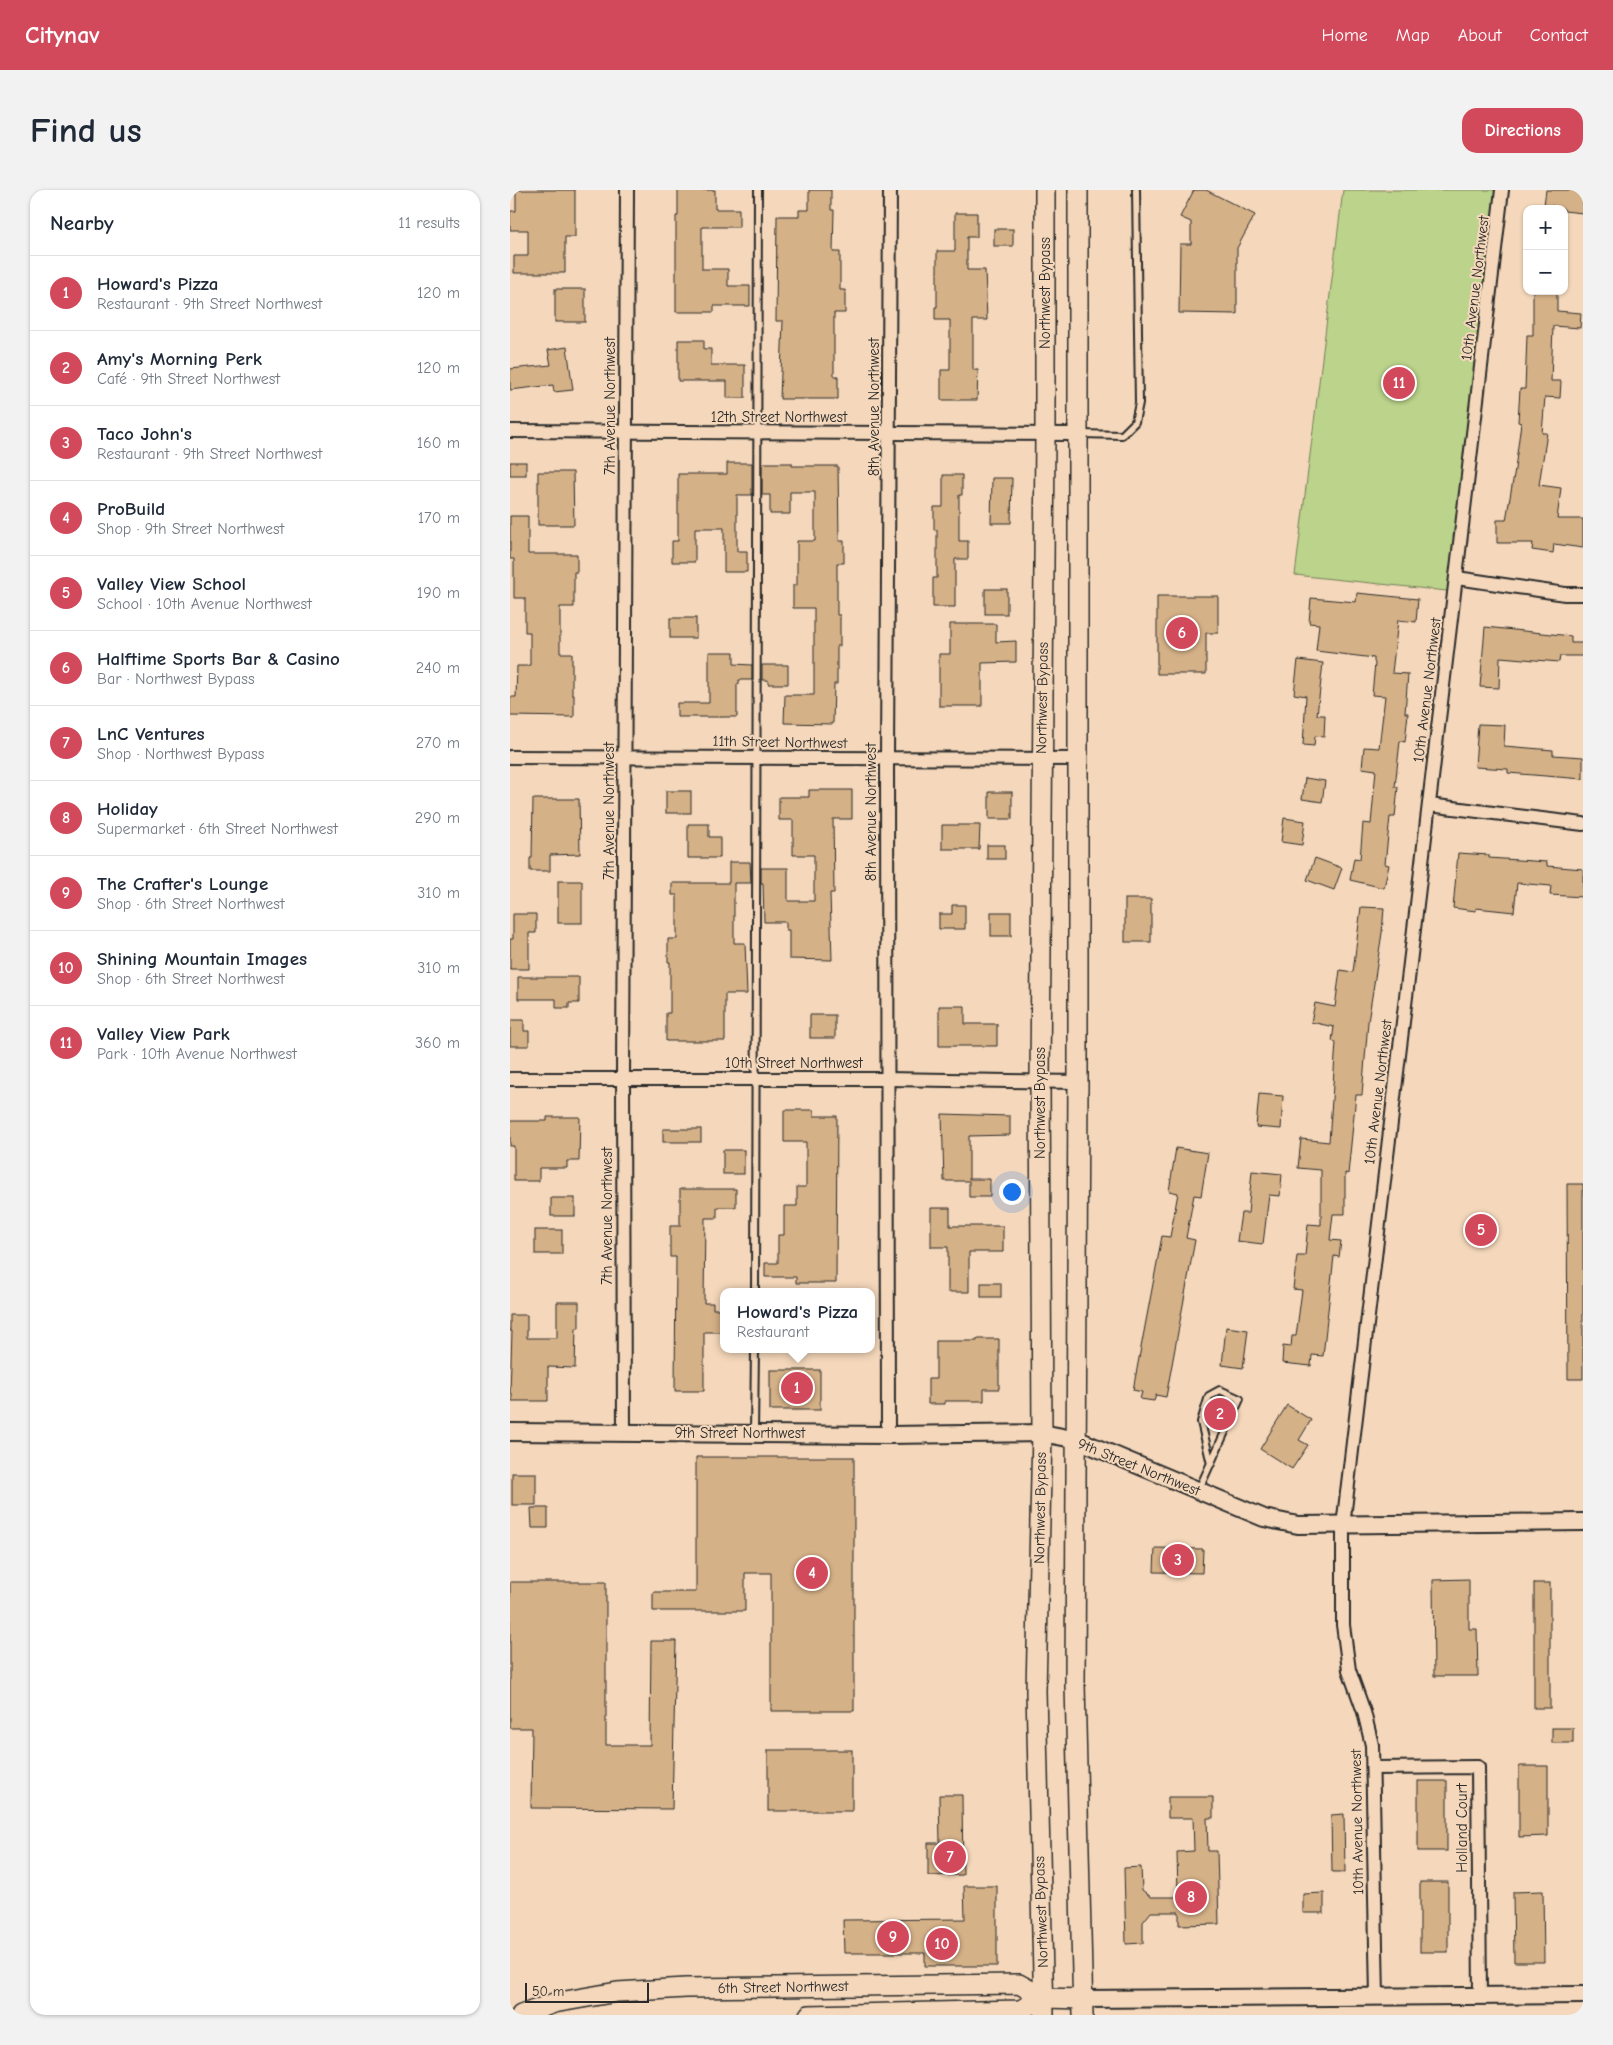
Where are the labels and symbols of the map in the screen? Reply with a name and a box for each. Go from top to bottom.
street label: 10th Avenue Northwest [1457,214,1493,362]
street label: Northwest Bypass [1036,237,1054,349]
street label: 7th Avenue Northwest [601,336,619,475]
street label: 8th Avenue Northwest [865,337,883,476]
pin: 11 [1383,364,1415,402]
street label: 12th Street Northwest [711,408,848,426]
pin: 6 [1166,614,1198,652]
street label: 10th Avenue Northwest [1409,616,1445,764]
street label: Northwest Bypass [1032,642,1052,754]
street label: 11th Street Northwest [713,732,848,752]
street label: 7th Avenue Northwest [600,741,618,880]
street label: 8th Avenue Northwest [862,742,880,881]
street label: 10th Avenue Northwest [1360,1018,1396,1166]
street label: Northwest Bypass [1031,1047,1049,1159]
street label: 10th Street Northwest [725,1054,864,1072]
street label: 7th Avenue Northwest [598,1146,616,1285]
your location [999,1179,1025,1205]
pin: 5 [1465,1211,1497,1249]
pin: 1 [781,1369,813,1407]
pin: 2 [1204,1395,1236,1433]
street label: 9th Street Northwest [675,1424,806,1442]
street label: 9th Street Northwest [1075,1434,1204,1500]
street label: Northwest Bypass [1030,1452,1050,1564]
pin: 3 [1162,1541,1194,1579]
pin: 4 [796,1554,828,1592]
street label: 10th Avenue Northwest [1347,1748,1367,1895]
street label: Holland Court [1453,1783,1471,1873]
pin: 7 [934,1838,966,1876]
street label: Northwest Bypass [1030,1856,1052,1968]
pin: 8 [1175,1878,1207,1916]
pin: 9 [877,1918,909,1956]
pin: 10 [926,1925,958,1963]
street label: 6th Street Northwest [717,1977,849,1997]
scale bar [525,1980,649,2003]

